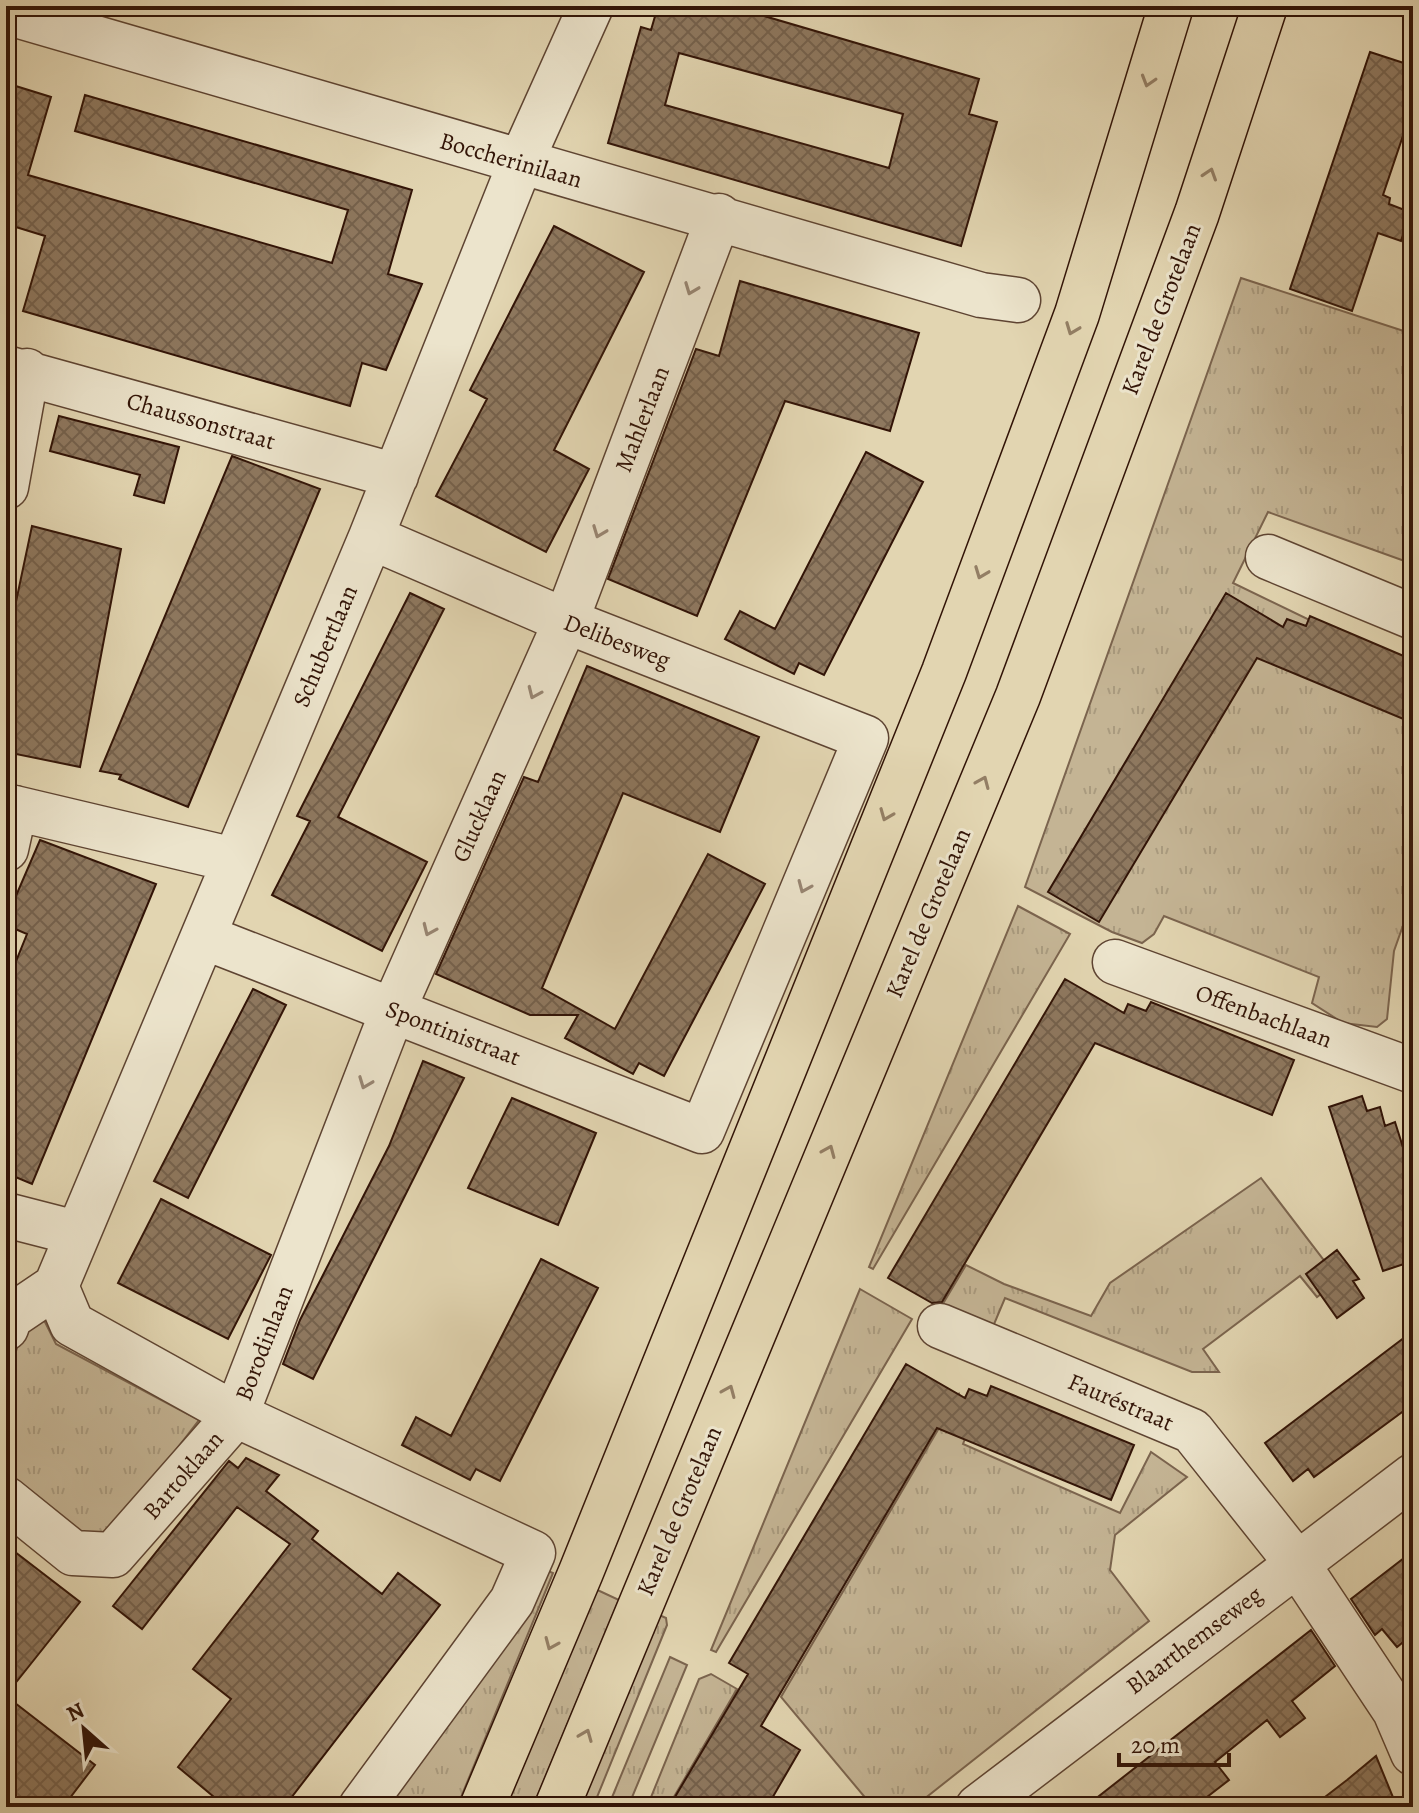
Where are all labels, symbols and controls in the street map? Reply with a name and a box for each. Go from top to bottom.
one-way arrow [1141,73,1157,87]
street label: Boccherinilaan [436,124,586,196]
one-way arrow [1201,168,1217,181]
street label: Karel de Grotelaan [1114,219,1208,399]
one-way arrow [684,281,701,295]
one-way arrow [1065,321,1082,335]
street label: Mahlerlaan [607,361,677,477]
street label: Chaussonstraat [123,385,279,458]
one-way arrow [592,524,609,538]
one-way arrow [974,565,991,579]
street label: Schubertlaan [285,580,365,712]
street label: Delibesweg [559,606,675,676]
one-way arrow [528,684,544,699]
street label: Glucklaan [444,765,514,867]
one-way arrow [973,776,989,790]
one-way arrow [879,807,896,821]
street label: Karel de Grotelaan [878,823,978,1003]
one-way arrow [797,879,813,893]
one-way arrow [422,922,438,936]
street label: Offenbachlaan [1191,977,1337,1055]
street label: Spontinistraat [381,993,525,1073]
one-way arrow [358,1075,375,1089]
one-way arrow [819,1145,835,1159]
street label: Borodinlaan [227,1281,301,1405]
street label: Fauréstraat [1063,1365,1179,1439]
one-way arrow [719,1385,735,1399]
street label: Karel de Grotelaan [629,1421,729,1601]
street label: Bartoklaan [136,1424,230,1526]
street label: Blaarthemseweg [1119,1578,1269,1702]
one-way arrow [544,1636,560,1650]
north arrow [44,1689,124,1769]
text: N [61,1695,89,1729]
scale bar [1119,1717,1229,1767]
one-way arrow [577,1729,593,1743]
text: 20 m [1131,1729,1180,1761]

